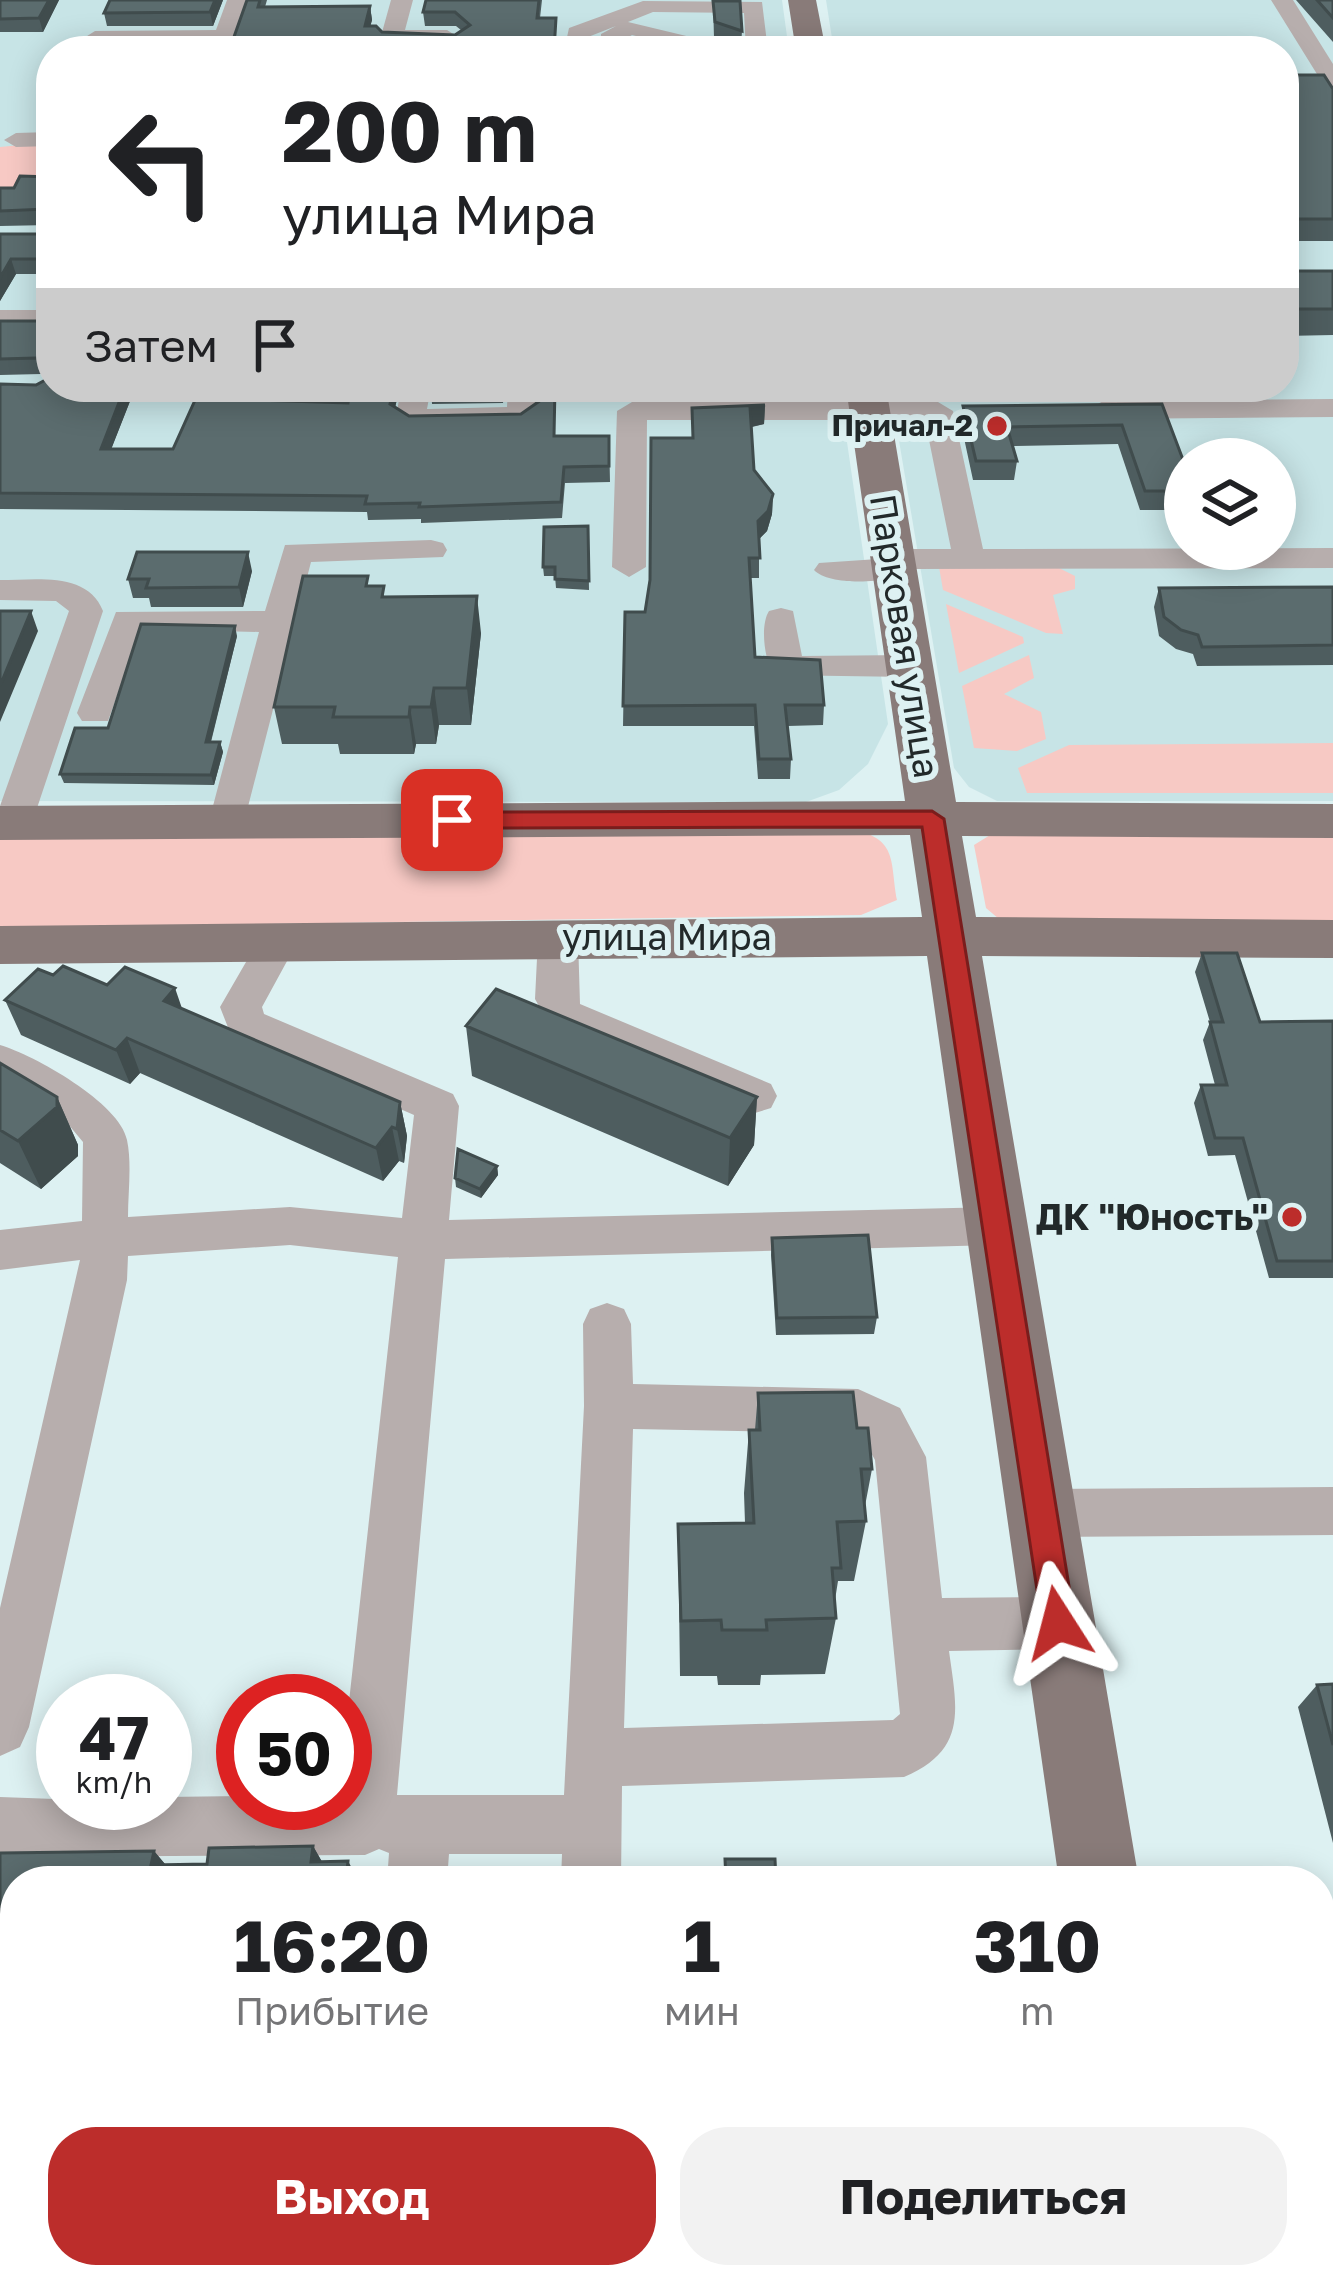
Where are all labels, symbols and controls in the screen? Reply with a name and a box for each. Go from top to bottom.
text: 200 m [282,80,537,180]
icon: left [84,84,240,240]
text: улица Мира [282,181,597,246]
icon: arrive [242,312,308,378]
text: Затем [84,318,218,372]
place label: Причал-2 [831,407,973,443]
marker: Причал-2 [984,413,1010,439]
map controls [1164,438,1296,570]
button: layers [1164,438,1296,570]
street label: Парковая улица [862,491,949,781]
pin [401,769,503,871]
icon: arrive [419,787,485,853]
street label: улица Мира [562,915,772,958]
place label: ДК "Юность" [1036,1195,1268,1238]
marker: ДК "Юность" [1279,1204,1305,1230]
position arrow [995,1560,1121,1686]
speed limit sign: 50 [216,1674,372,1830]
text: 47 [79,1701,149,1773]
text: km/h [76,1764,152,1800]
text: 16:20 [234,1901,430,1988]
text: 1 [683,1901,720,1988]
text: 310 [973,1901,1101,1988]
text: Прибытие [235,1987,429,2034]
text: мин [664,1987,740,2034]
text: m [1020,1987,1055,2034]
button: Выход [48,2127,656,2265]
button: Поделиться [680,2127,1287,2265]

